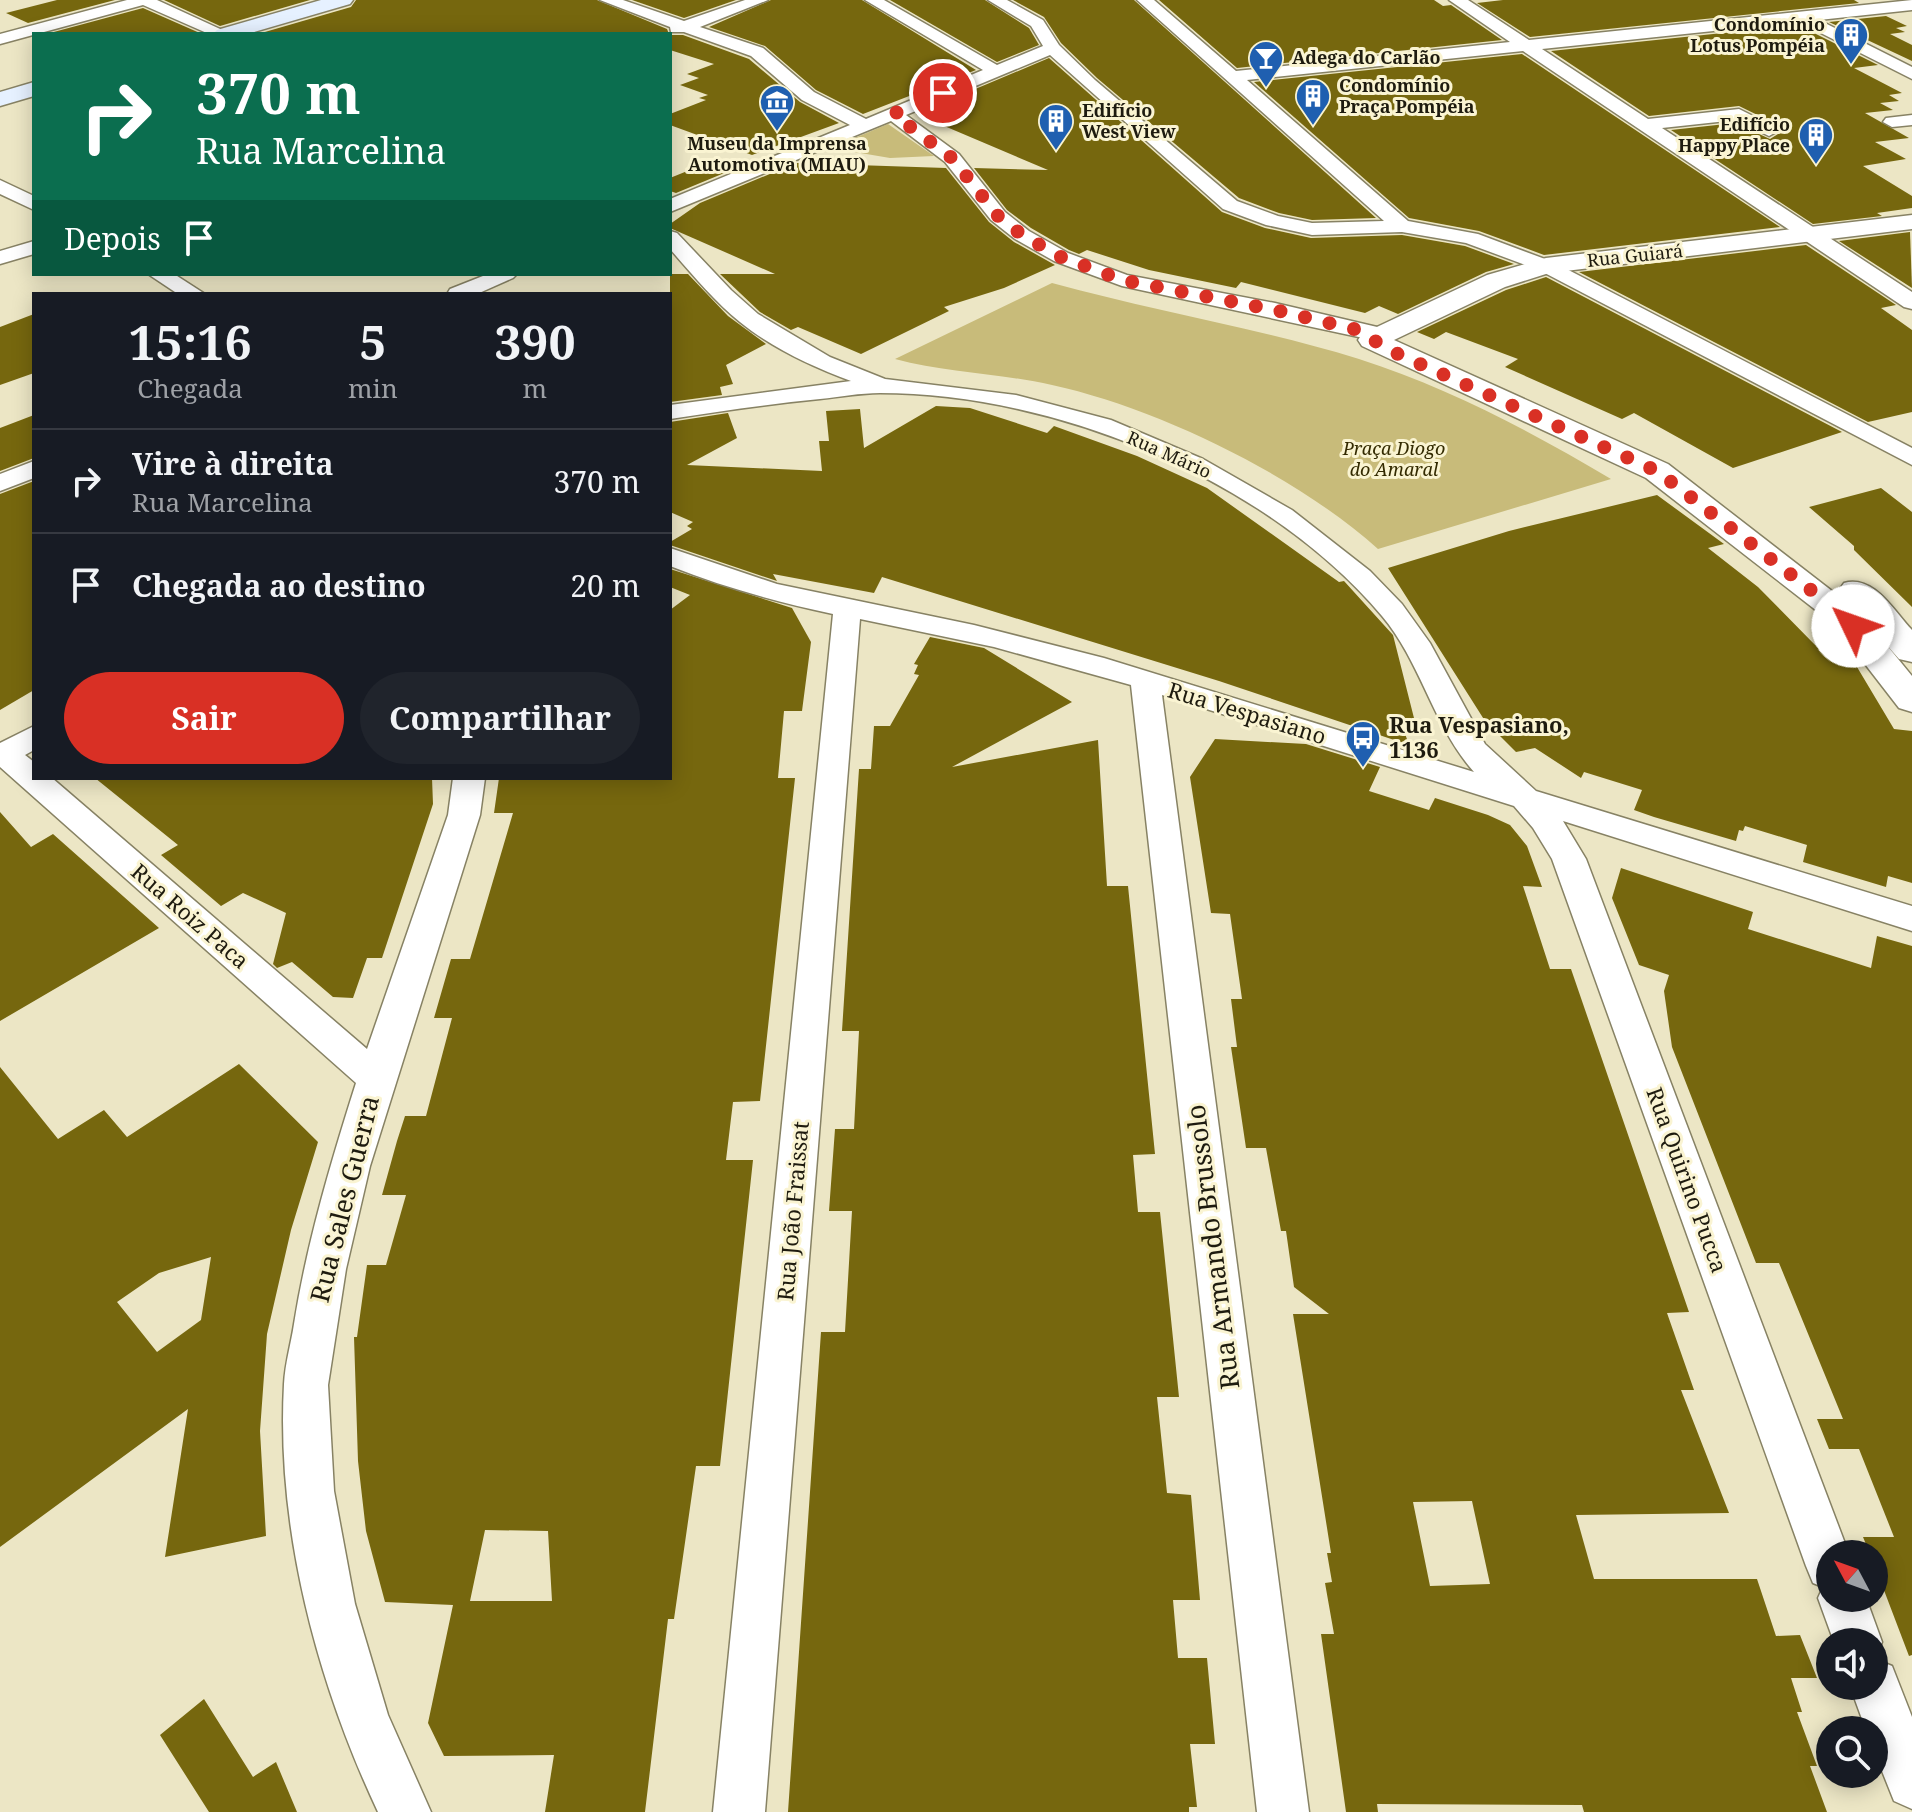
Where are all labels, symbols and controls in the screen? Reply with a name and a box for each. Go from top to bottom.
place label: Condomínio Lotus Pompéia [1690,12,1825,57]
building icon: Condomínio Lotus Pompéia [1832,16,1870,66]
bar icon: Adega do Carlão [1247,39,1285,89]
place label: Adega do Carlão [1292,45,1441,69]
text: 370 m [196,54,361,130]
pin [909,59,977,127]
icon: right [64,64,168,168]
icon: arrive [921,71,965,115]
place label: Condomínio Praça Pompéia [1339,73,1475,118]
building icon: Condomínio Praça Pompéia [1294,77,1332,127]
museum icon: Museu da Imprensa Automotiva (MIAU) [758,83,796,133]
place label: Edifício West View [1082,98,1176,143]
building icon: Edifício West View [1037,102,1075,152]
place label: Edifício Happy Place [1678,112,1790,157]
building icon: Edifício Happy Place [1797,116,1835,166]
text: Rua Marcelina [196,126,446,175]
place label: Museu da Imprensa Automotiva (MIAU) [687,131,867,176]
icon: arrive [177,216,221,260]
text: Depois [64,218,161,259]
street label: Rua Guiará [1586,238,1684,272]
text: 15:16 [128,309,252,374]
text: 5 [359,309,386,374]
text: 390 [494,309,576,374]
text: Chegada [137,370,243,406]
text: min [348,370,398,406]
text: m [523,370,547,406]
street label: Rua Mário [1124,425,1215,483]
park label: Praça Diogo do Amaral [1342,436,1445,481]
text: Vire à direita [132,443,334,484]
icon: right [64,459,108,503]
text: 370 m [554,461,640,502]
text: Rua Marcelina [132,484,313,520]
icon: arrive [64,563,108,607]
text: Chegada ao destino [132,565,426,606]
text: 20 m [570,565,640,606]
position arrow [1811,584,1895,668]
button: Sair [64,672,344,764]
button: Compartilhar [360,672,640,764]
street label: Rua Vespasiano [1165,674,1330,750]
place label: Rua Vespasiano, 1136 [1389,709,1569,764]
bus stop icon: Rua Vespasiano, 1136 [1344,719,1382,769]
street label: Rua Roiz Paca [126,856,256,975]
street label: Rua Quirino Pucca [1640,1083,1735,1276]
street label: Rua Sales Guerra [301,1092,387,1306]
street label: Rua Armando Brussolo [1177,1103,1247,1392]
street label: Rua João Fraissat [769,1120,815,1302]
north arrow [1816,1540,1888,1612]
map controls [1816,1540,1888,1788]
button: sound [1816,1628,1888,1700]
button: search [1816,1716,1888,1788]

